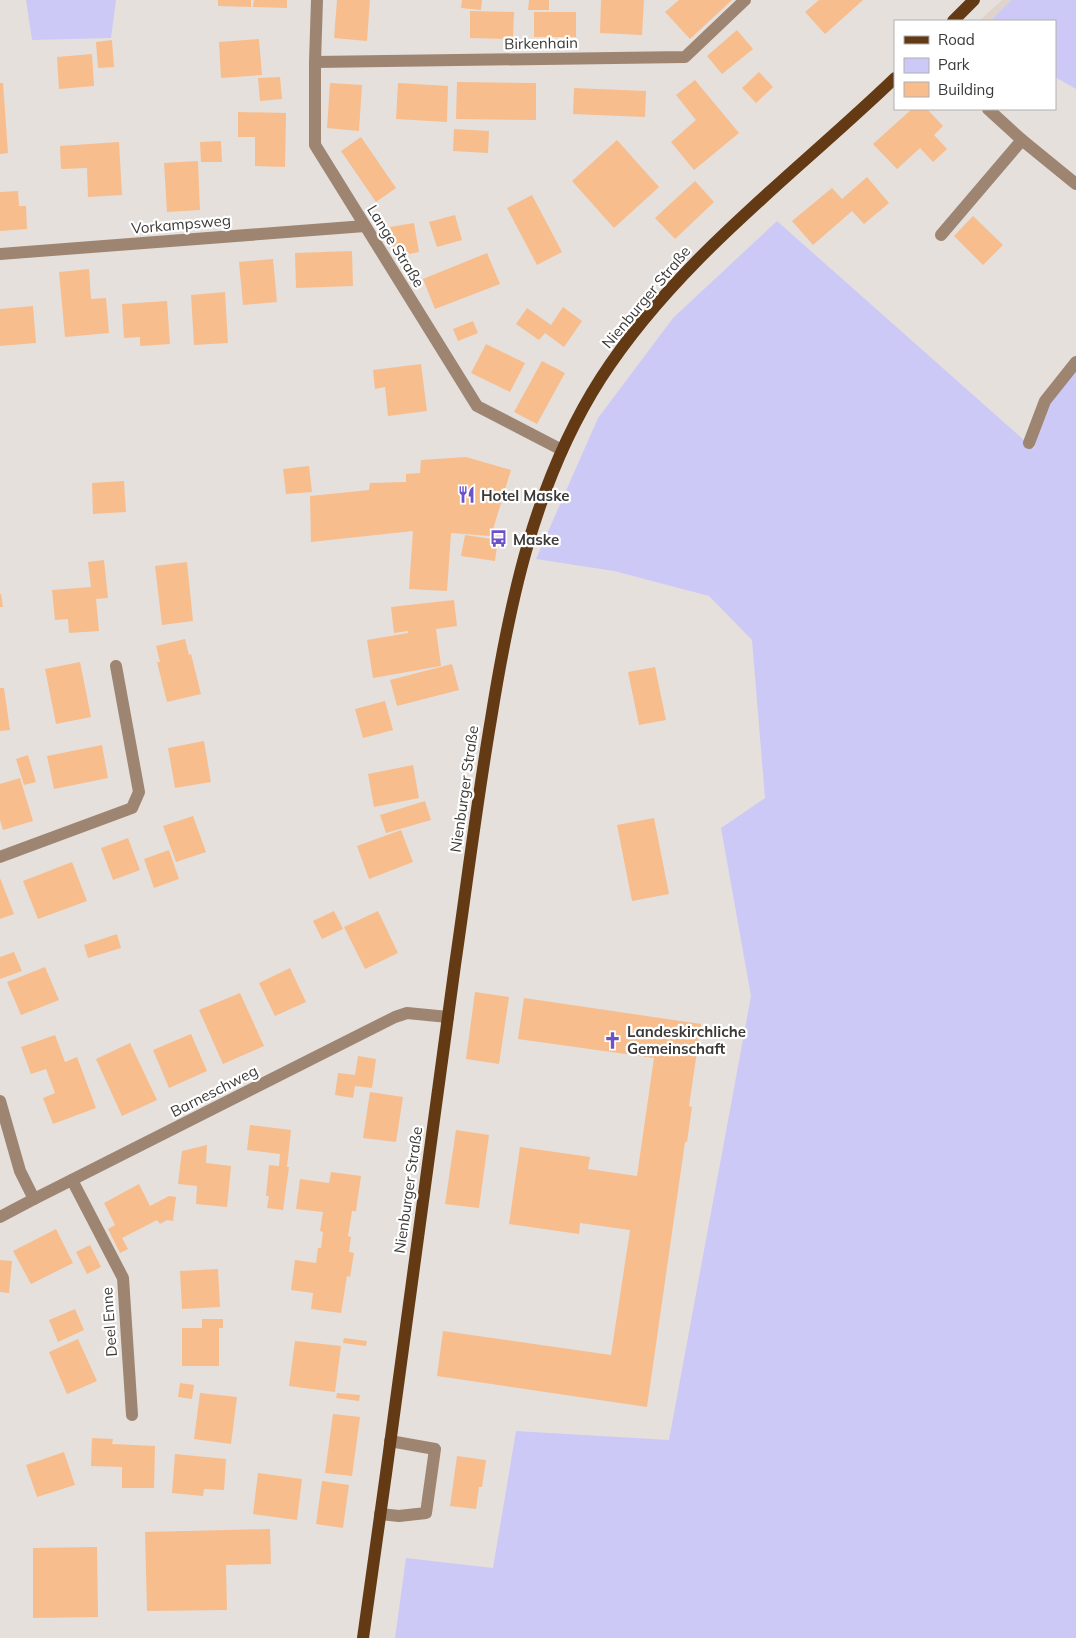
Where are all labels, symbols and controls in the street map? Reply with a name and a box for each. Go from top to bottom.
legend [894,20,1056,110]
text: Road [938,30,975,49]
street label: Birkenhain [504,33,578,53]
text: Park [938,55,970,74]
text: Building [938,80,994,99]
street label: Lange Straße [363,201,429,291]
street label: Vorkampsweg [130,210,232,238]
street label: Nienburger Straße [598,242,694,352]
restaurant icon: Hotel Maske [457,485,477,505]
place label: Hotel Maske [481,486,570,505]
bus stop icon: Maske [489,529,509,549]
place label: Maske [513,530,559,549]
street label: Nienburger Straße [446,724,482,854]
place label: Landeskirchliche Gemeinschaft [627,1022,746,1058]
church icon: Landeskirchliche Gemeinschaft [603,1030,623,1050]
street label: Barneschweg [167,1061,261,1121]
street label: Nienburger Straße [390,1125,426,1255]
street label: Deel Enne [97,1287,121,1357]

